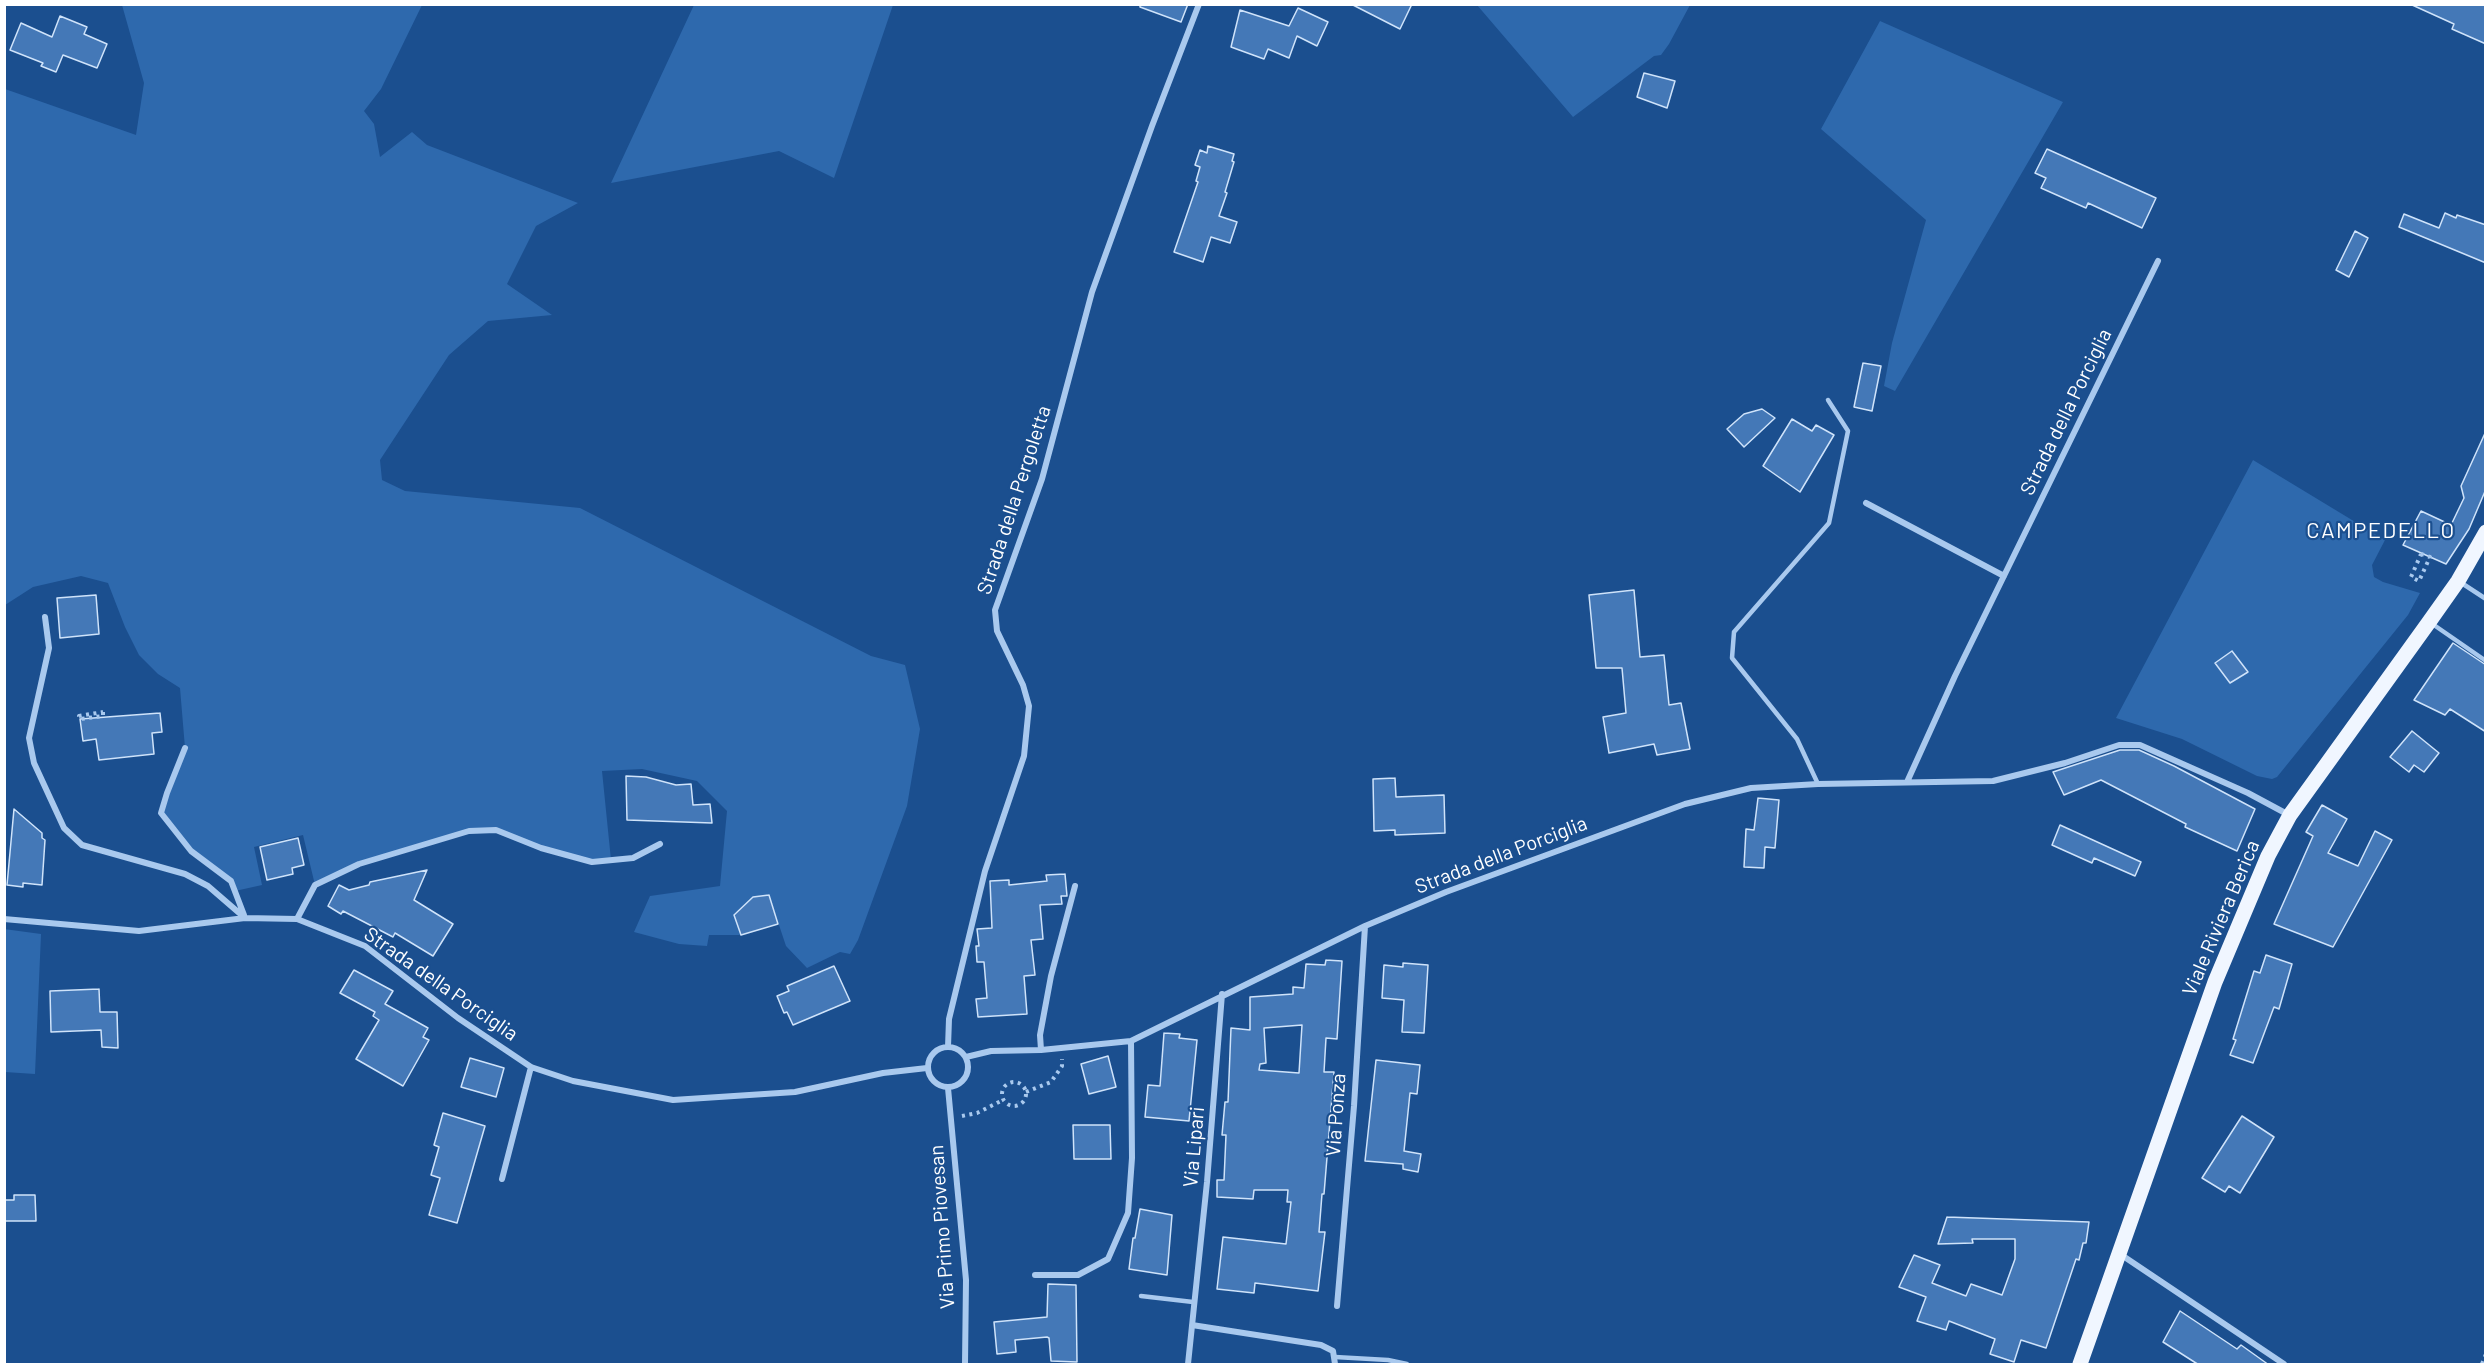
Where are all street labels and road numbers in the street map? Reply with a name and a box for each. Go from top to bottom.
street label: Strada della Porciglia [2015,325,2117,499]
street label: Strada della Pergoletta [972,402,1056,598]
street label: Strada della Porciglia [1412,811,1590,899]
street label: Viale Riviera Berica [2177,837,2265,999]
street label: Strada della Porciglia [359,922,523,1046]
street label: Via Ponza [1321,1073,1351,1157]
street label: Via Lipari [1179,1106,1209,1188]
street label: Via Primo Piovesan [924,1144,960,1310]

